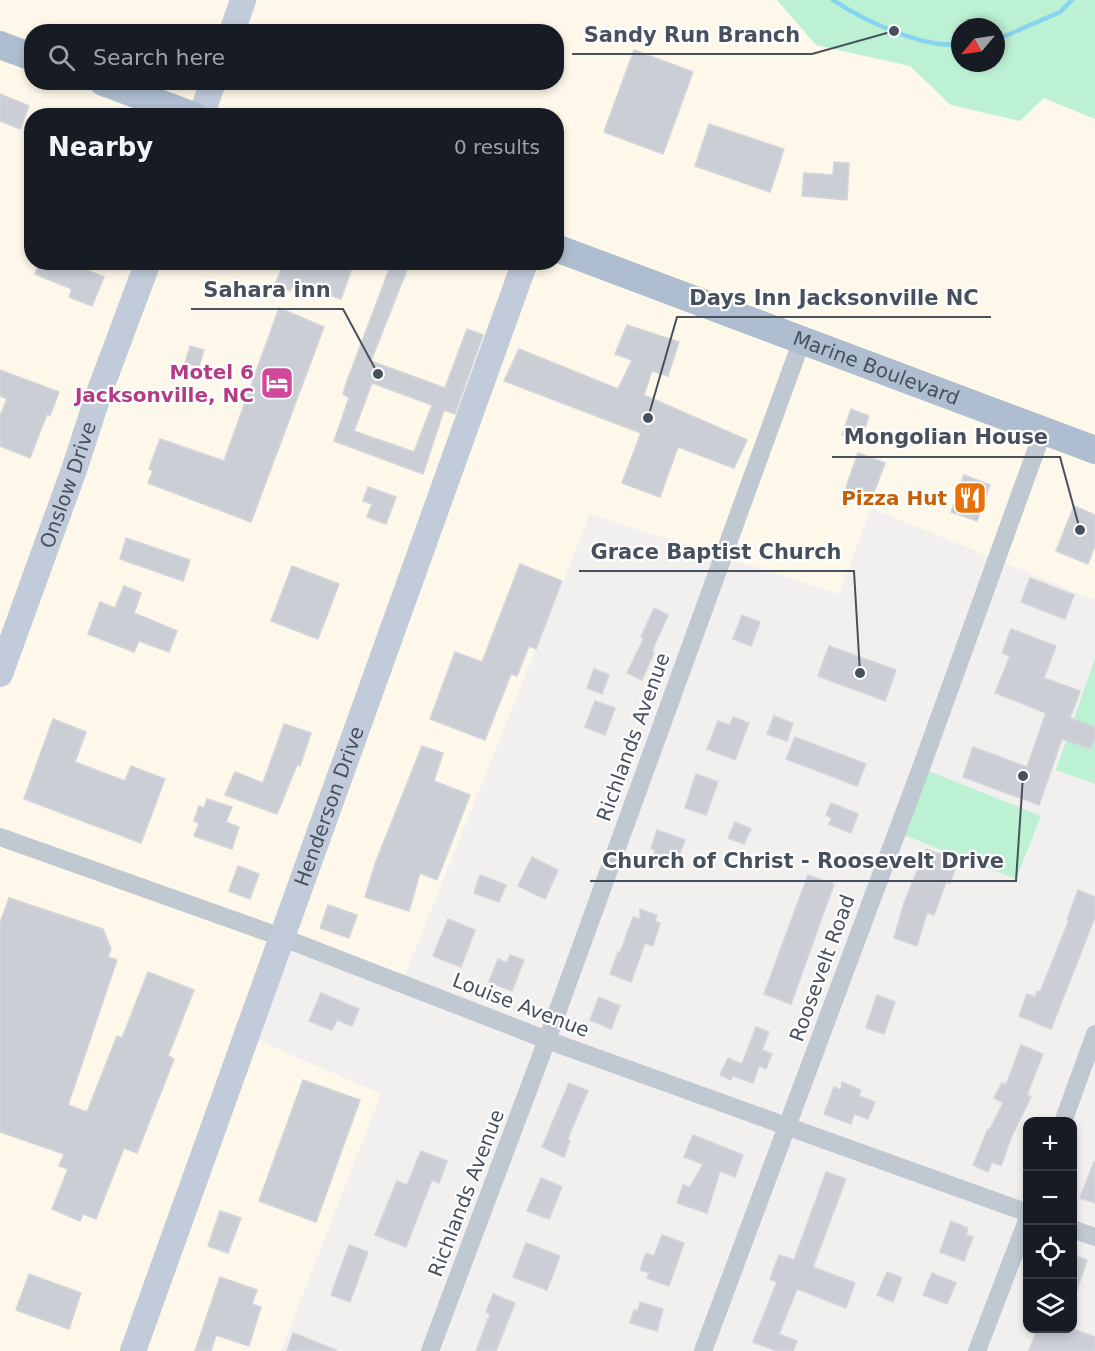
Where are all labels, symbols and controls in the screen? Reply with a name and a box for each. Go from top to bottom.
callout: Sandy Run Branch [572,15,812,54]
north arrow [951,18,1005,72]
text: Sandy Run Branch [584,23,800,47]
search box [24,24,564,90]
icon: search [45,41,78,74]
text: Search here [93,45,225,70]
text: Nearby [48,132,153,162]
text: 0 results [454,135,540,159]
callout: Sahara inn [191,270,343,309]
text: Sahara inn [203,278,331,302]
callout: Days Inn Jacksonville NC [677,278,991,317]
text: Days Inn Jacksonville NC [689,286,979,310]
street label: Marine Boulevard [790,326,963,410]
place label: Motel 6 Jacksonville, NC [73,360,254,407]
hotel icon: Motel 6 Jacksonville, NC [259,365,295,401]
street label: Onslow Drive [35,418,101,552]
callout: Mongolian House [832,418,1060,457]
text: Mongolian House [844,425,1048,449]
restaurant icon: Pizza Hut [952,480,988,516]
place label: Pizza Hut [841,486,947,510]
callout: Grace Baptist Church [579,532,854,571]
text: Grace Baptist Church [590,540,842,564]
street label: Richlands Avenue [591,650,675,824]
street label: Henderson Drive [289,723,369,889]
callout: Church of Christ - Roosevelt Drive [590,842,1016,881]
text: Church of Christ - Roosevelt Drive [602,849,1004,873]
street label: Roosevelt Road [784,891,860,1045]
street label: Louise Avenue [449,968,593,1042]
street label: Richlands Avenue [423,1106,509,1280]
map controls [1023,1117,1077,1333]
button: + [1023,1117,1077,1171]
button: − [1023,1171,1077,1225]
button: locate [1023,1225,1077,1279]
button: layers [1023,1279,1077,1333]

